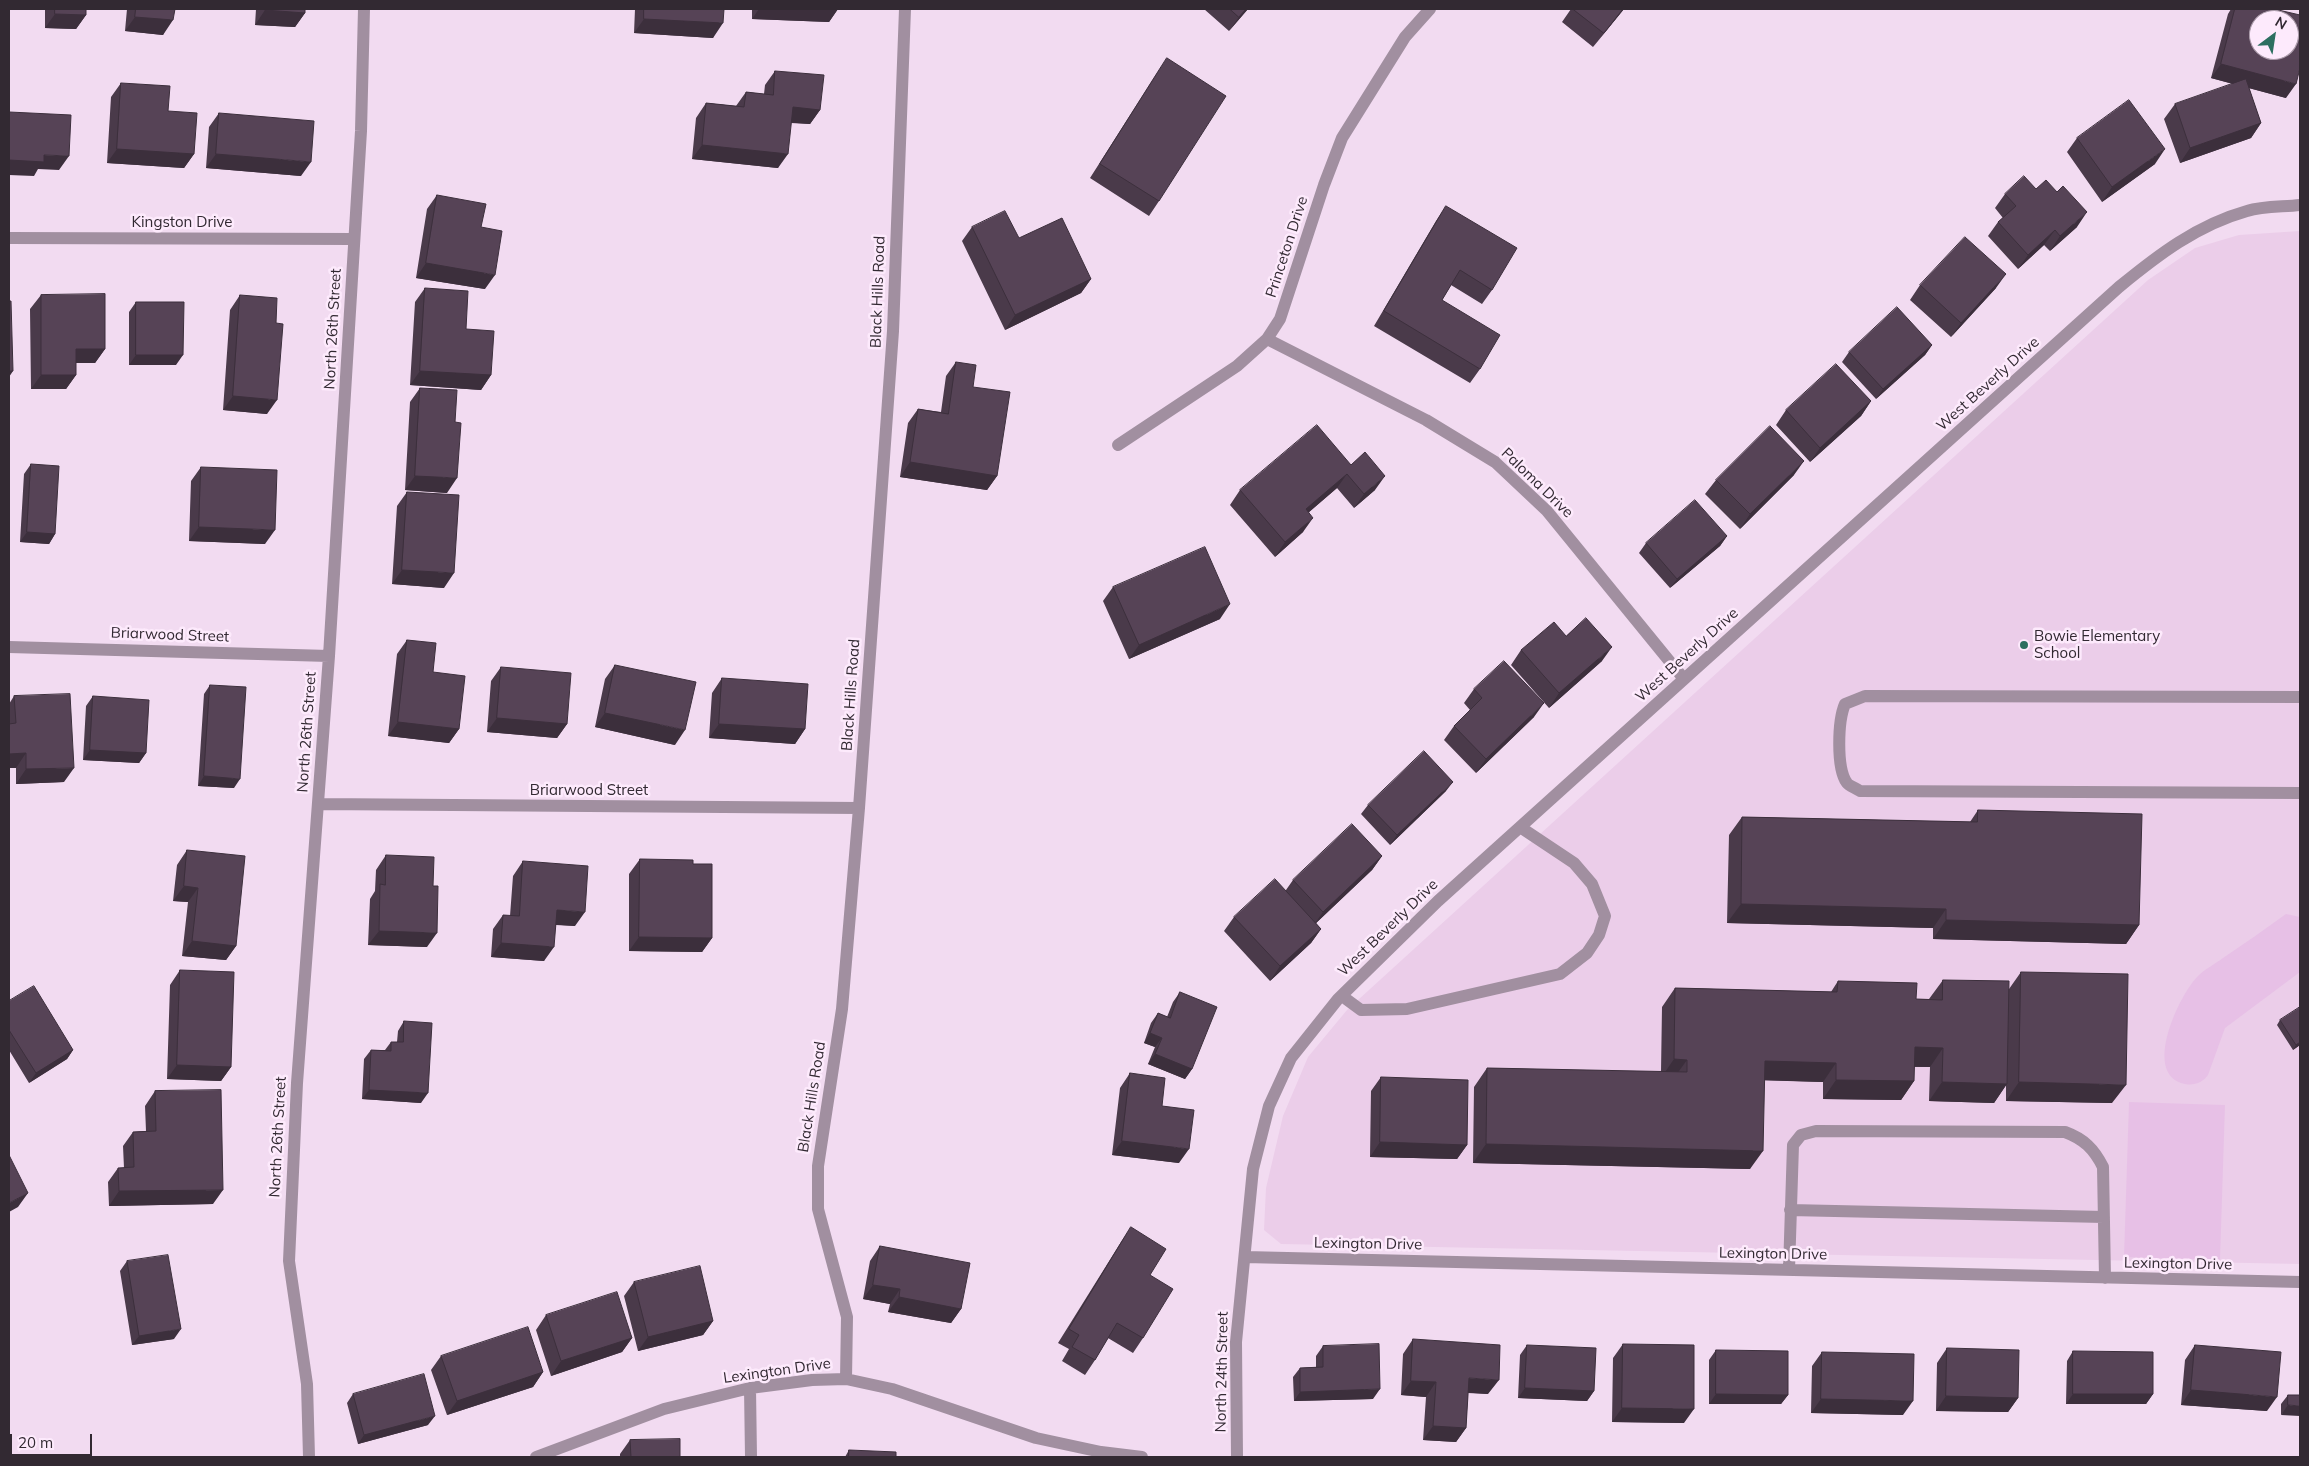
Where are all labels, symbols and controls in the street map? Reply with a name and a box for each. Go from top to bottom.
north arrow [2249,10,2299,60]
text: N [2272,13,2290,33]
street label: Princeton Drive [1262,194,1312,300]
street label: Kingston Drive [132,213,232,231]
street label: Black Hills Road [867,236,889,348]
street label: North 26th Street [321,268,345,390]
street label: West Beverly Drive [1933,333,2043,435]
street label: Paloma Drive [1497,444,1577,522]
street label: West Beverly Drive [1632,604,1742,706]
street label: Briarwood Street [110,624,230,646]
place label: Bowie Elementary School [2034,627,2160,662]
street label: Black Hills Road [838,638,864,752]
marker: Bowie Elementary School [2018,639,2030,651]
street label: North 26th Street [294,671,320,793]
street label: Briarwood Street [530,781,648,799]
street label: West Beverly Drive [1334,876,1442,980]
street label: Black Hills Road [794,1040,830,1154]
street label: North 26th Street [266,1076,290,1198]
street label: Lexington Drive [1314,1234,1422,1254]
street label: Lexington Drive [1719,1244,1827,1264]
street label: Lexington Drive [2124,1254,2232,1274]
street label: North 24th Street [1212,1311,1232,1433]
street label: Lexington Drive [722,1355,832,1387]
scale bar [12,1424,95,1456]
text: 20 m [18,1433,53,1452]

